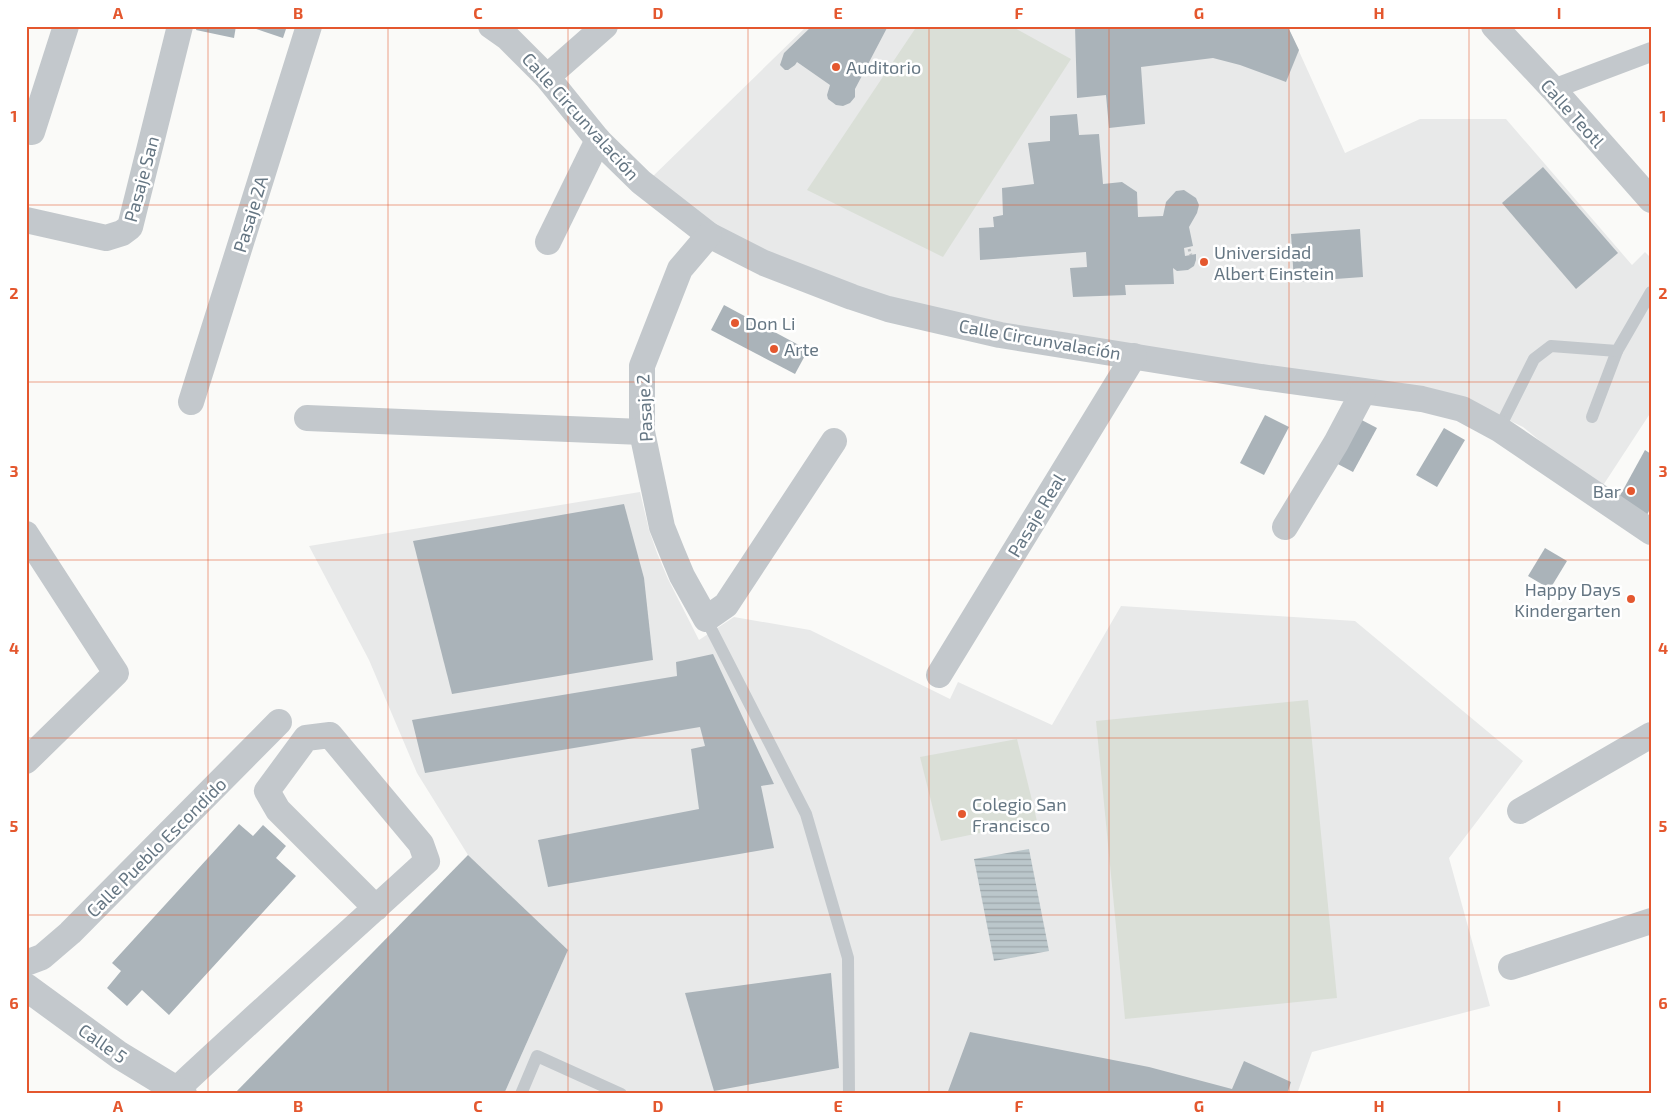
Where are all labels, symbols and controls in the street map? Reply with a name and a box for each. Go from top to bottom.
text: A [113,3,124,22]
text: B [293,3,303,22]
text: C [473,3,483,22]
text: D [653,3,664,22]
text: E [833,3,843,22]
text: F [1015,3,1024,22]
text: G [1194,3,1204,22]
text: H [1373,3,1385,22]
text: I [1557,3,1561,22]
street label: Calle Circunvalación [518,48,644,184]
place label: Auditorio [846,56,921,78]
marker: Auditorio [830,61,842,73]
street label: Calle Teotl [1537,74,1610,152]
text: 1 [11,106,17,125]
text: 1 [1660,106,1666,125]
street label: Pasaje San [119,134,163,224]
street label: Pasaje 2A [228,172,272,255]
place label: Universidad Albert Einstein [1214,241,1334,284]
marker: Universidad Albert Einstein [1198,256,1210,268]
text: 2 [9,283,19,302]
text: 2 [1658,283,1668,302]
place label: Don Li [745,312,795,334]
street label: Calle Circunvalación [957,314,1123,364]
marker: Don Li [729,317,741,329]
place label: Arte [784,338,819,360]
marker: Arte [768,343,780,355]
street label: Pasaje 2 [631,374,657,442]
text: 3 [9,461,19,480]
text: 3 [1658,461,1668,480]
street label: Pasaje Real [1002,469,1070,561]
place label: Bar [1593,480,1621,502]
marker: Bar [1625,485,1637,497]
place label: Happy Days Kindergarten [1514,578,1621,621]
marker: Happy Days Kindergarten [1625,593,1637,605]
text: 4 [9,638,19,657]
text: 4 [1658,638,1668,657]
street label: Calle Pueblo Escondido [81,772,231,922]
place label: Colegio San Francisco [972,793,1067,836]
marker: Colegio San Francisco [956,808,968,820]
text: 5 [10,816,19,835]
text: 5 [1659,816,1668,835]
text: 6 [9,993,19,1012]
text: 6 [1658,993,1668,1012]
street label: Calle 5 [75,1018,131,1068]
text: A [113,1096,124,1115]
text: B [293,1096,303,1115]
text: C [473,1096,483,1115]
text: D [653,1096,664,1115]
text: E [833,1096,843,1115]
text: F [1015,1096,1024,1115]
text: G [1194,1096,1204,1115]
text: H [1373,1096,1385,1115]
text: I [1557,1096,1561,1115]

